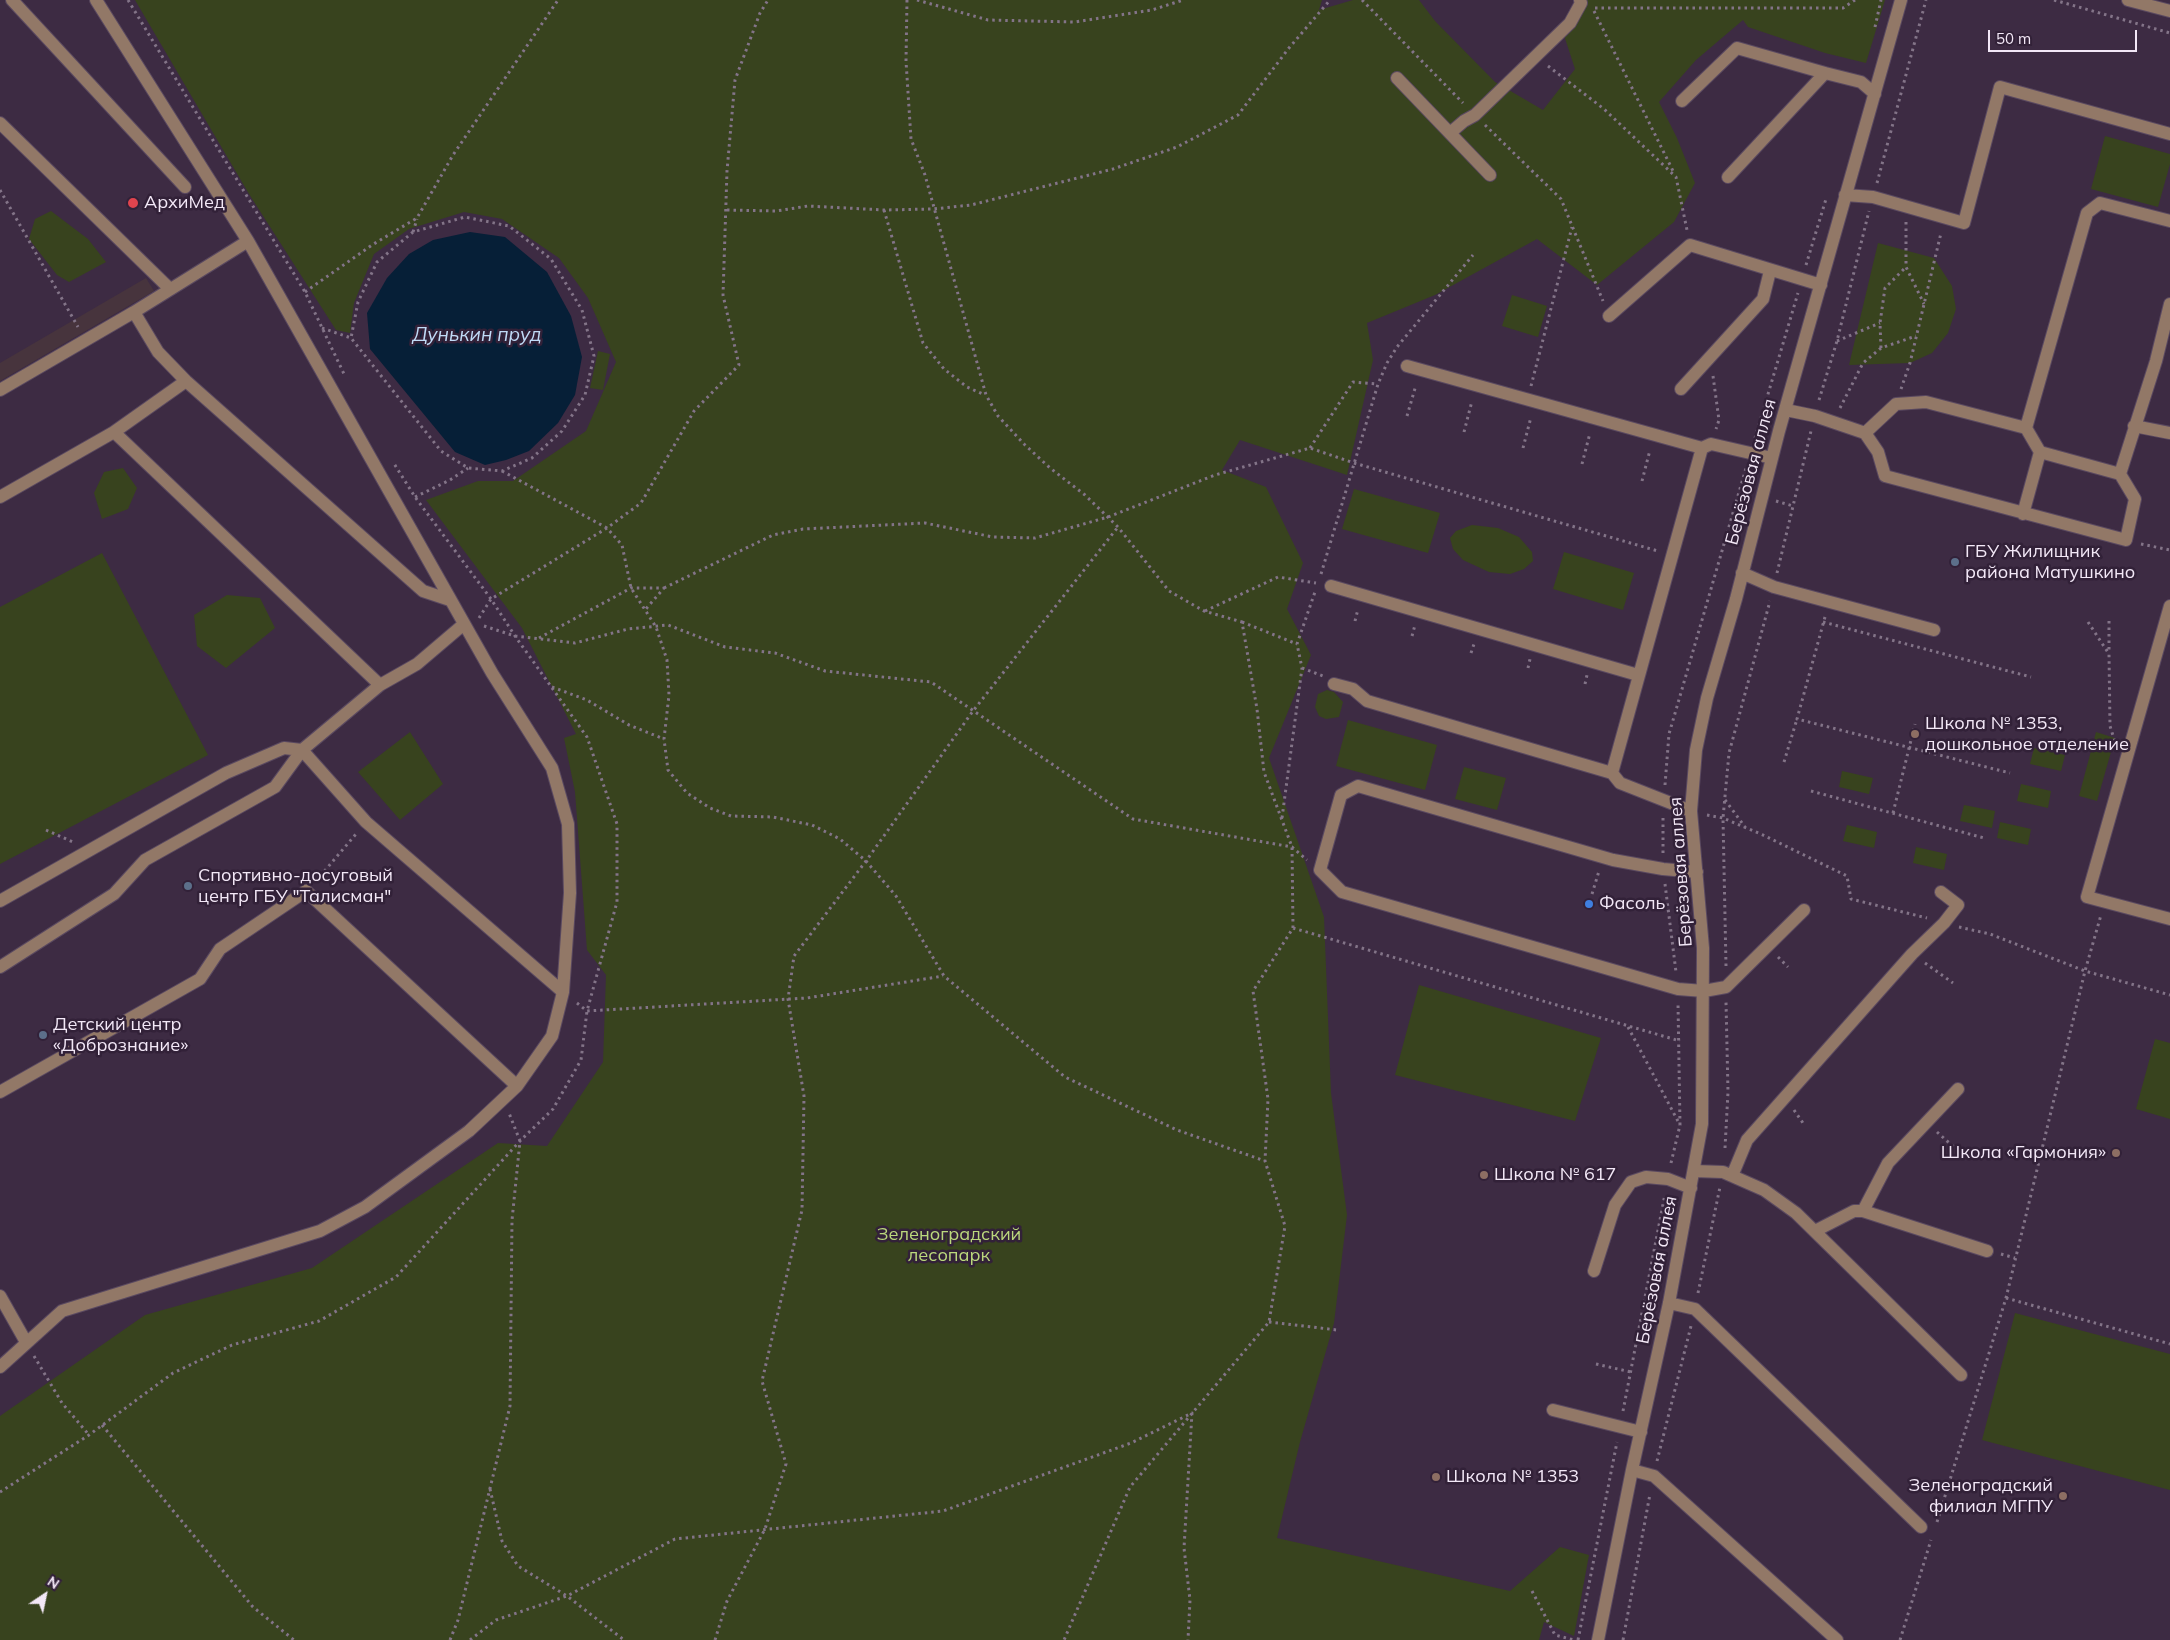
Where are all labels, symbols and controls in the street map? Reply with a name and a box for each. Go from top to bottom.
scale bar [1990,20,2139,52]
text: 50 m [1996,29,2031,48]
place label: АрхиМед [144,192,225,214]
marker: АрхиМед [126,196,140,210]
water label: Дунькин пруд [412,324,542,346]
street label: Берёзовая аллея [1721,397,1781,547]
place label: ГБУ Жилищник района Матушкино [1965,541,2135,584]
marker: ГБУ Жилищник района Матушкино [1949,556,1961,568]
place label: Школа № 1353, дошкольное отделение [1925,713,2129,756]
marker: Школа № 1353, дошкольное отделение [1909,728,1921,740]
street label: Берёзовая аллея [1665,796,1697,948]
place label: Спортивно-досуговый центр ГБУ "Талисман" [198,865,393,908]
marker: Спортивно-досуговый центр ГБУ "Талисман" [182,880,194,892]
place label: Фасоль [1599,893,1665,915]
marker: Фасоль [1583,898,1595,910]
place label: Детский центр «Добрознание» [53,1014,188,1056]
marker: Детский центр «Добрознание» [37,1029,49,1041]
place label: Школа «Гармония» [1941,1142,2106,1164]
marker: Школа «Гармония» [2110,1147,2122,1159]
place label: Школа № 617 [1494,1164,1616,1186]
marker: Школа № 617 [1478,1169,1490,1181]
street label: Берёзовая аллея [1632,1194,1682,1346]
park label: Зеленоградский лесопарк [877,1224,1021,1266]
place label: Школа № 1353 [1446,1466,1579,1488]
marker: Школа № 1353 [1430,1471,1442,1483]
place label: Зеленоградский филиал МГПУ [1908,1475,2053,1518]
marker: Зеленоградский филиал МГПУ [2057,1490,2069,1502]
north arrow [20,1570,70,1620]
text: N [44,1572,63,1593]

